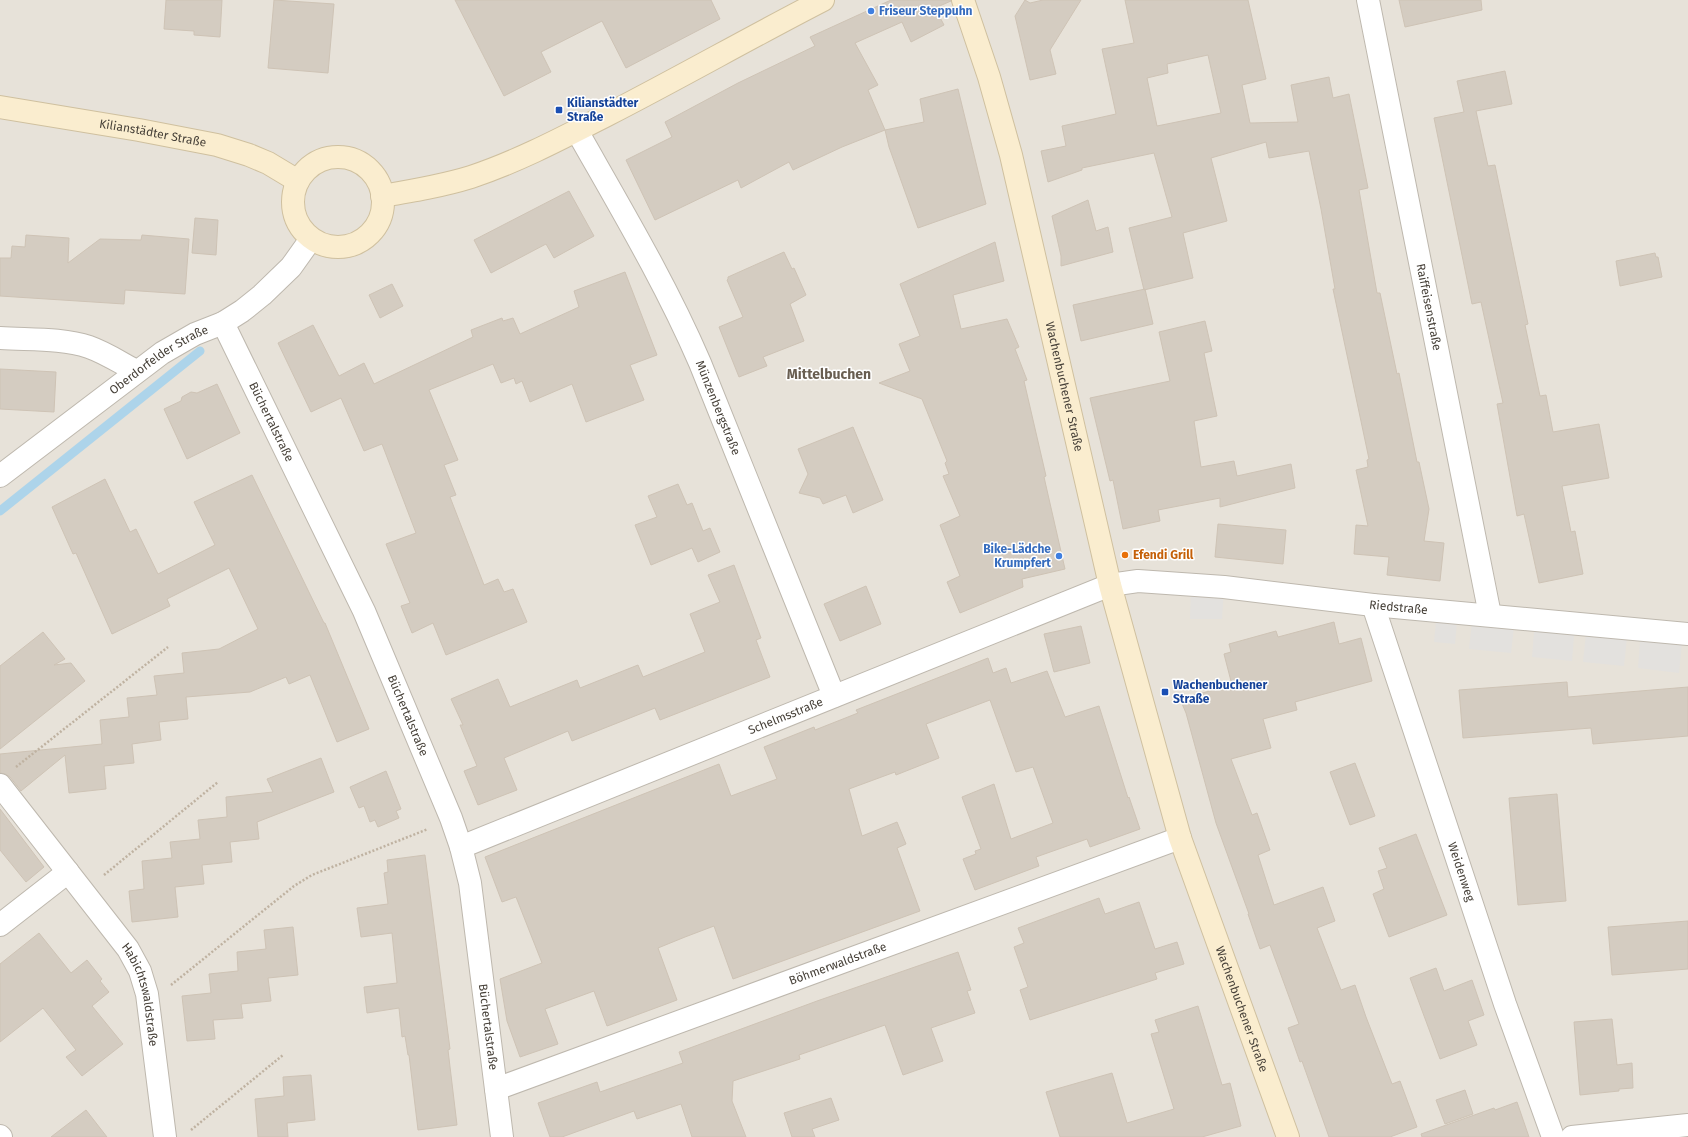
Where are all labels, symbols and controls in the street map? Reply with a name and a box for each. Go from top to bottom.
place label: Friseur Steppuhn [879,4,973,18]
marker: Friseur Steppuhn [866,6,876,16]
place label: Kilianstädter Straße [567,96,639,124]
marker: Kilianstädter Straße [554,105,564,115]
street label: Kilianstädter Straße [98,117,207,150]
street label: Raiffeisenstraße [1413,262,1444,352]
street label: Wachenbuchener Straße [1043,320,1086,453]
street label: Oberdorfelder Straße [107,323,210,397]
street label: Münzenbergstraße [693,358,743,457]
district label: Mittelbuchen [787,366,871,383]
street label: Büchertalstraße [246,380,297,464]
place label: Bike-Lädche Krumpfert [983,542,1051,570]
place label: Efendi Grill [1133,548,1194,562]
marker: Efendi Grill [1120,550,1130,560]
marker: Bike-Lädche Krumpfert [1054,551,1064,561]
street label: Riedstraße [1368,598,1428,617]
street label: Büchertalstraße [385,673,431,758]
place label: Wachenbuchener Straße [1173,678,1267,706]
marker: Wachenbuchener Straße [1160,687,1170,697]
street label: Schelmsstraße [746,695,825,737]
street label: Weidenweg [1445,840,1478,904]
street label: Böhmerwaldstraße [787,939,888,988]
street label: Habichtswaldstraße [119,940,161,1047]
street label: Wachenbuchener Straße [1213,944,1271,1074]
street label: Büchertalstraße [476,983,500,1071]

